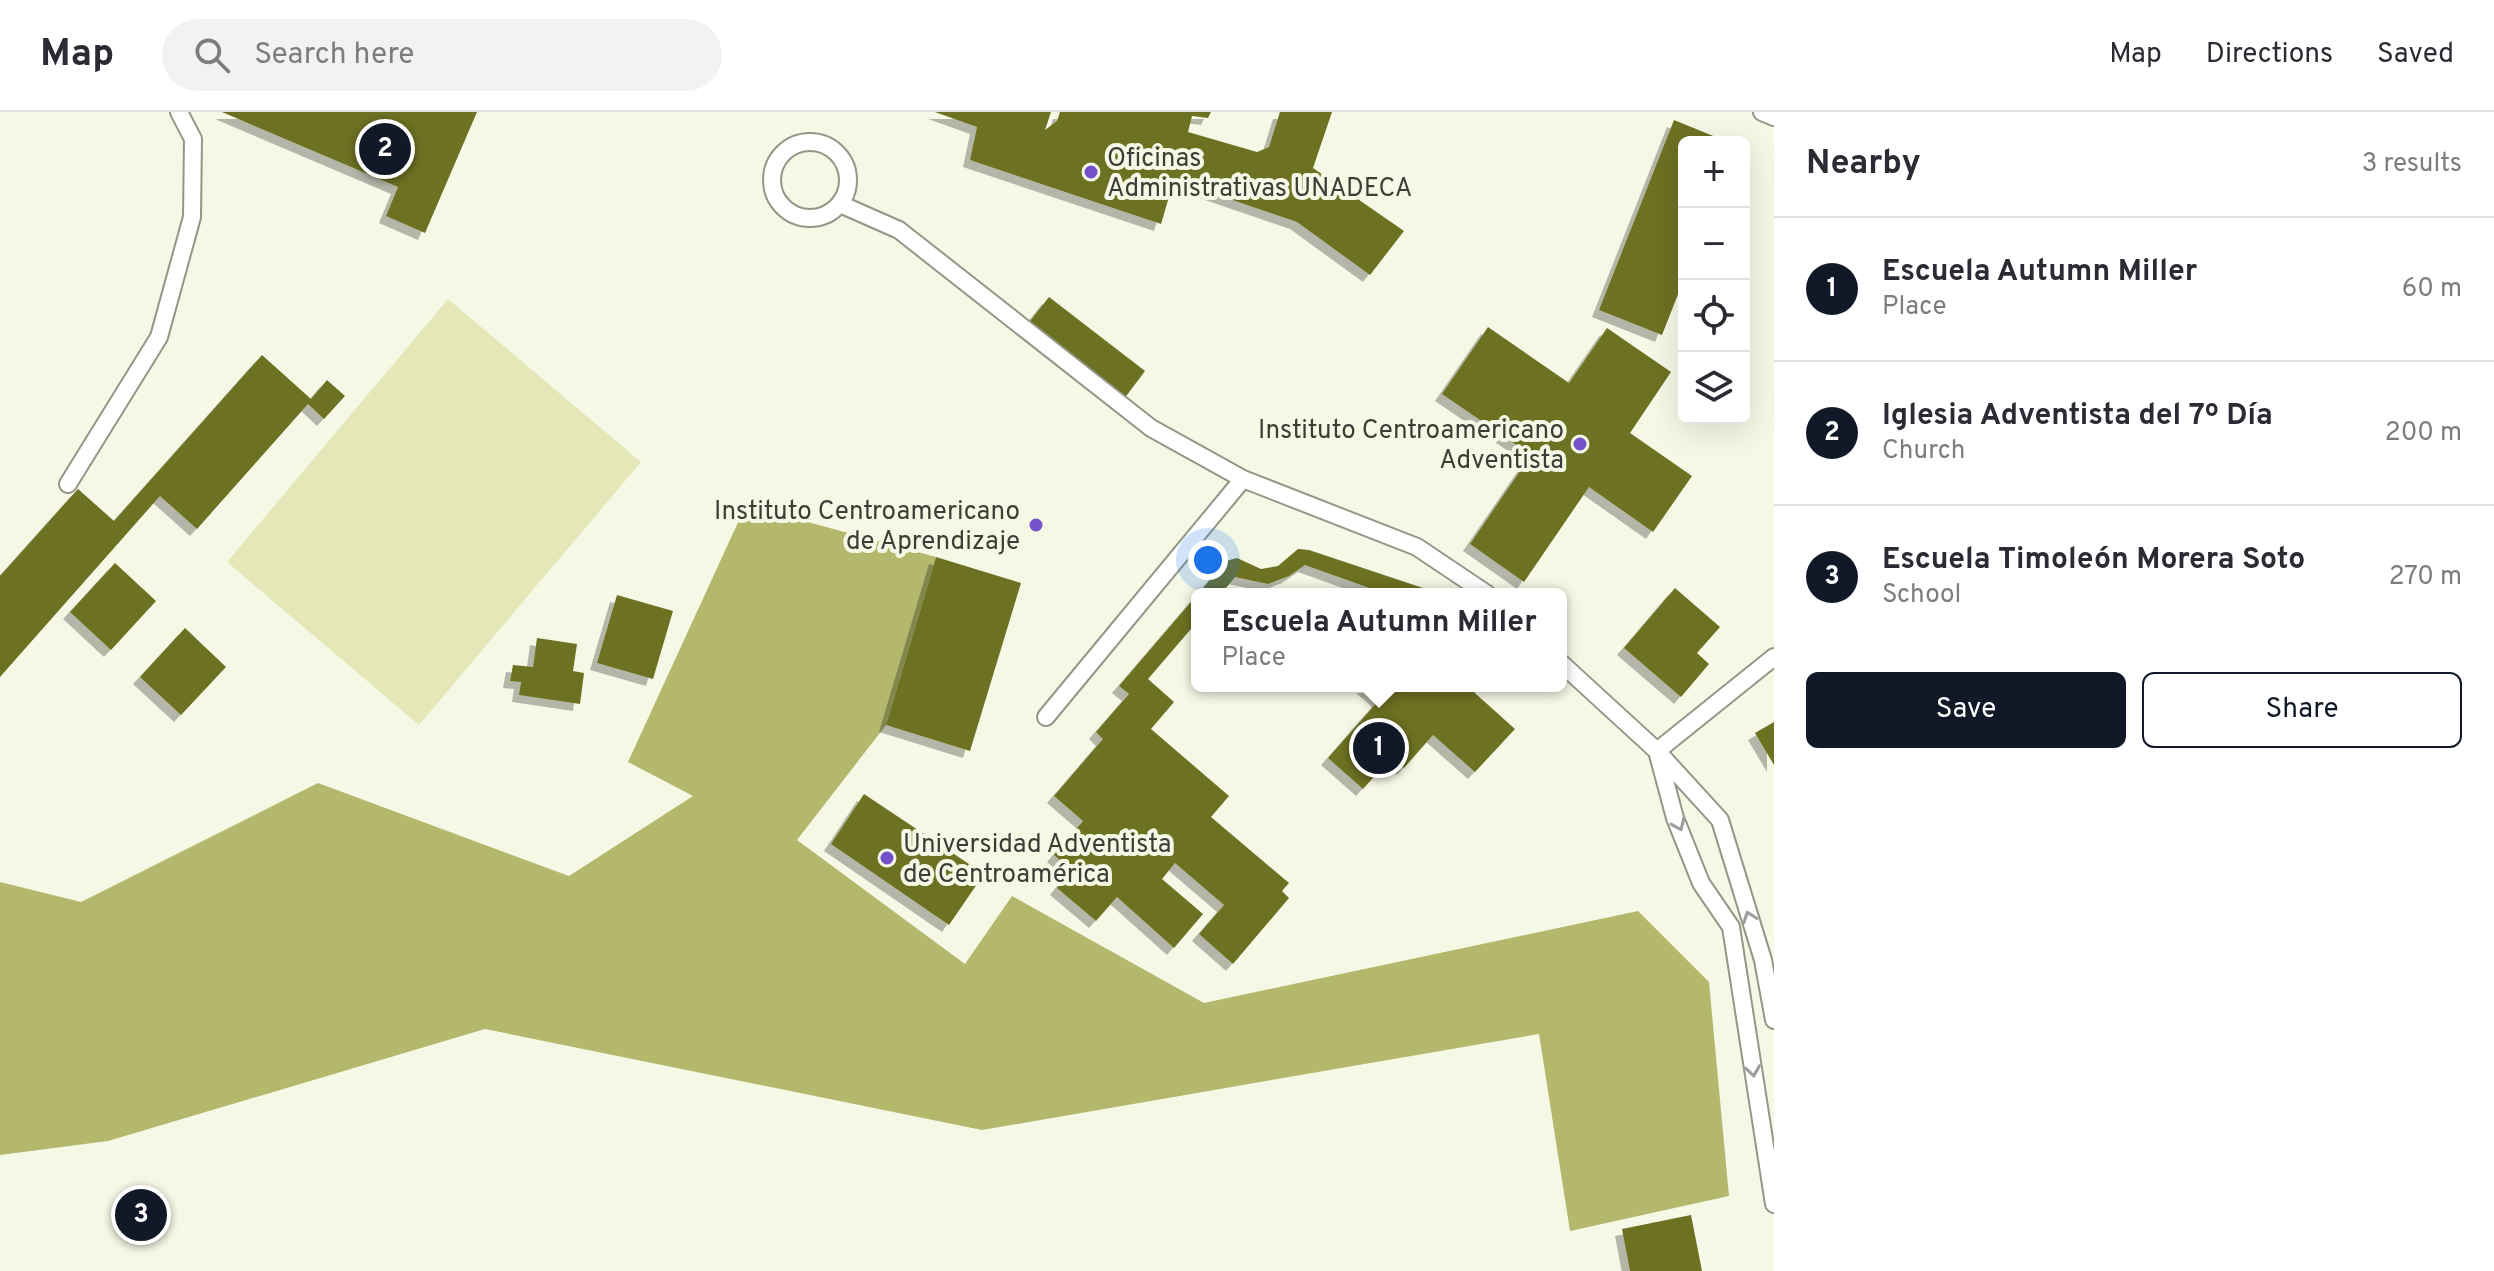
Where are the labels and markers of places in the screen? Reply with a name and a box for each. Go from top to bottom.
pin: 2 [359,119,411,179]
place label: Oficinas Administrativas UNADECA [1107,143,1412,206]
marker: Oficinas Administrativas UNADECA [1082,163,1100,181]
place label: Instituto Centroamericano Adventista [1258,415,1564,478]
marker: Instituto Centroamericano Adventista [1571,435,1589,453]
place label: Instituto Centroamericano de Aprendizaje [714,496,1020,559]
marker: Instituto Centroamericano de Aprendizaje [1027,516,1045,534]
pin: 1 [1353,718,1405,778]
place label: Universidad Adventista de Centroamérica [903,829,1171,892]
marker: Universidad Adventista de Centroamérica [878,849,896,867]
pin: 3 [115,1185,167,1245]

